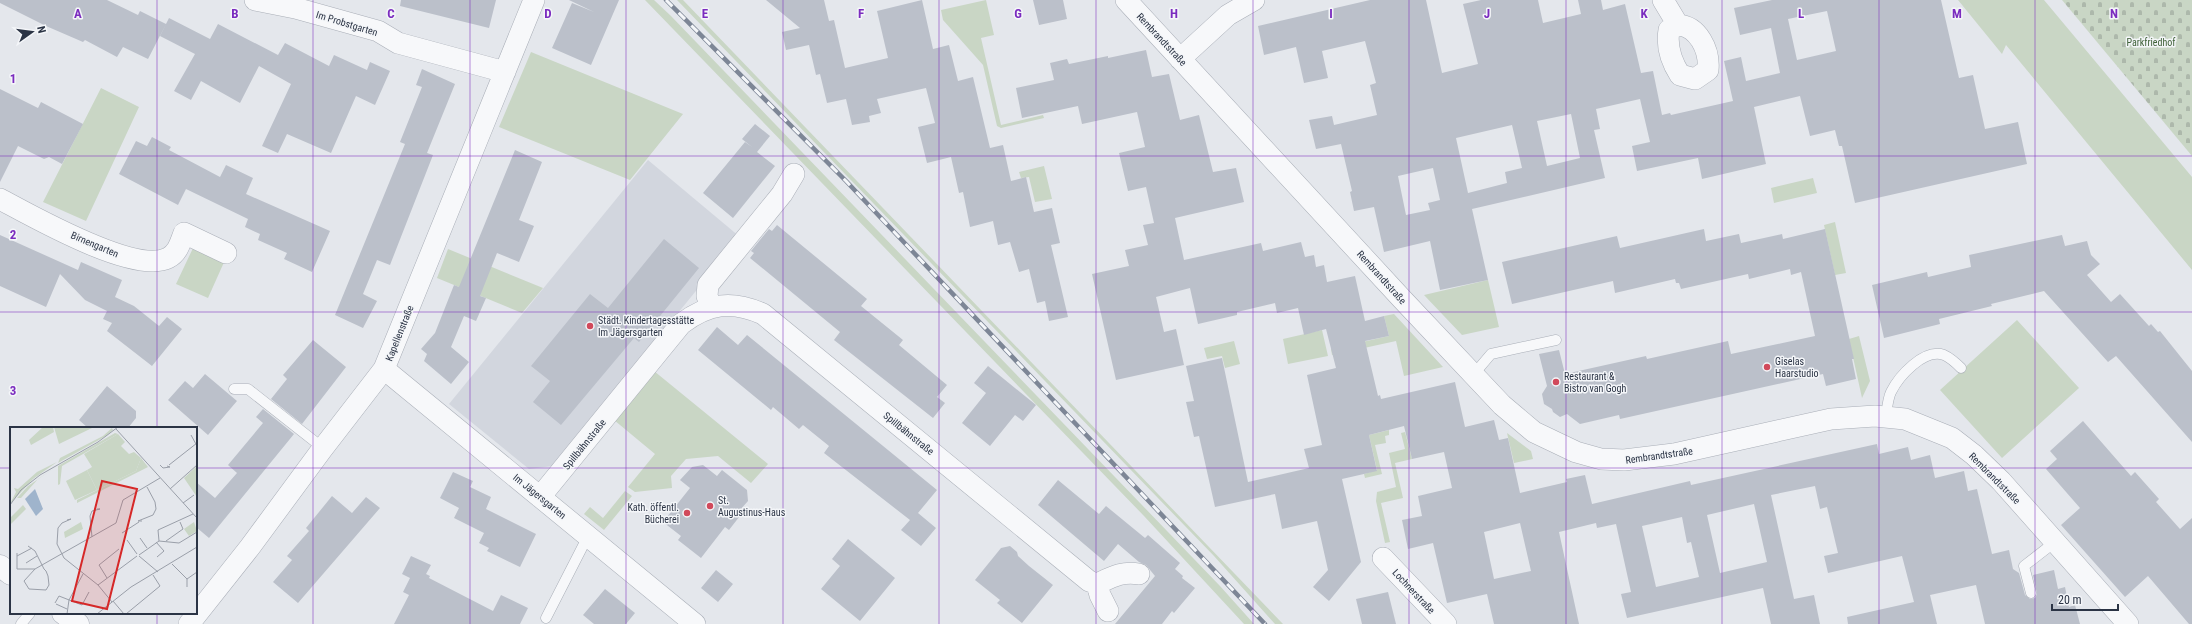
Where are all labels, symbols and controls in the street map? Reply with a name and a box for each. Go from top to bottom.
text: A [74,6,82,21]
text: B [231,6,239,21]
text: C [387,6,395,21]
text: D [544,6,552,21]
text: E [702,6,709,21]
text: F [858,6,864,21]
text: G [1014,6,1022,21]
text: H [1170,6,1178,21]
text: I [1329,6,1333,21]
text: J [1484,6,1490,21]
text: K [1640,6,1648,21]
text: L [1798,6,1804,21]
text: M [1952,6,1962,21]
text: N [2110,6,2118,21]
street label: Im Probstgarten [315,9,379,38]
street label: Rembrandtstraße [1134,11,1189,68]
north arrow [12,12,52,52]
text: N [34,25,48,35]
park label: Parkfriedhof [2127,37,2176,48]
text: 1 [10,71,16,86]
text: 2 [10,227,17,242]
street label: Birnengarten [69,229,120,259]
street label: Rembrandtstraße [1355,248,1409,306]
street label: Kapellenstraße [383,303,416,363]
place label: Städt. Kindertagesstätte Im Jägersgarten [598,315,694,338]
marker: Städt. Kindertagesstätte Im Jägersgarten [585,321,595,331]
place label: Giselas Haarstudio [1775,356,1818,379]
marker: Giselas Haarstudio [1762,362,1772,372]
place label: Restaurant & Bistro van Gogh [1564,371,1627,394]
marker: Restaurant & Bistro van Gogh [1551,377,1561,387]
text: 3 [10,383,16,398]
street label: Spillbähnstraße [881,410,936,457]
street label: Spillbähnstraße [561,417,608,472]
inset map [10,427,197,614]
street label: Rembrandtstraße [1625,445,1694,466]
street label: Rembrandtstraße [1967,450,2023,506]
street label: Im Jägersgarten [511,472,568,521]
place label: St. Augustinus-Haus [718,495,786,518]
marker: St. Augustinus-Haus [705,501,715,511]
place label: Kath. öffentl. Bücherei [627,502,679,525]
marker: Kath. öffentl. Bücherei [682,508,692,518]
street label: Lochnerstraße [1390,567,1437,616]
scale bar [2052,586,2118,612]
text: 20 m [2058,593,2082,607]

